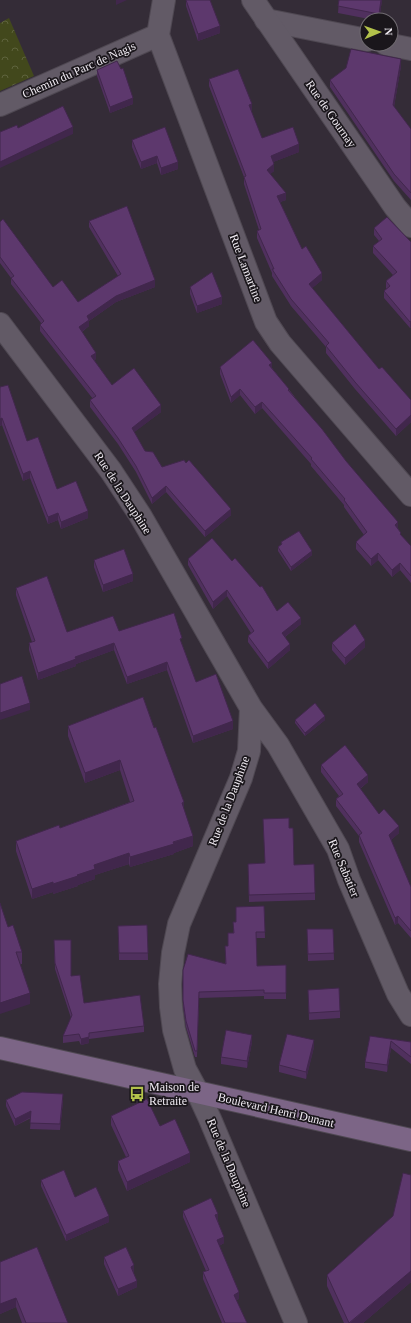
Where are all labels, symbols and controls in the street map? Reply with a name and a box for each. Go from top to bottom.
north arrow [359,12,399,52]
text: N [383,27,395,36]
street label: Chemin du Parc de Nagis [20,39,138,101]
street label: Rue de Gournay [303,78,359,150]
street label: Rue Lamartine [227,232,265,304]
street label: Rue de la Dauphine [91,449,155,537]
street label: Rue de la Dauphine [205,754,253,848]
street label: Rue Sabatier [326,837,362,899]
place label: Maison de Retraite [149,1080,199,1108]
bus stop icon: Maison de Retraite [128,1085,146,1103]
street label: Boulevard Henri Dunant [217,1090,336,1130]
street label: Rue de la Dauphine [204,1117,254,1209]

